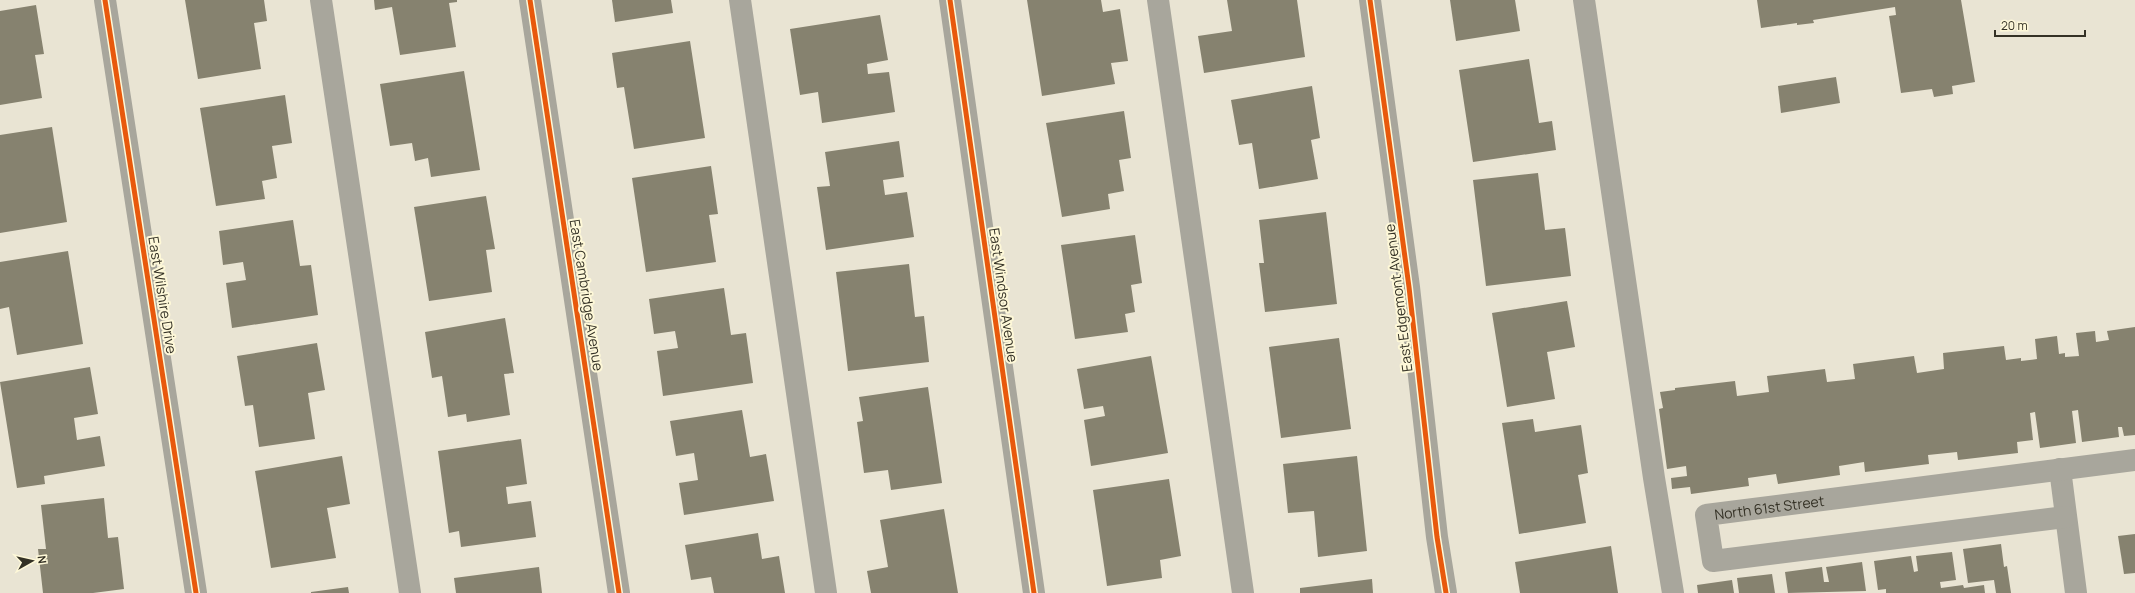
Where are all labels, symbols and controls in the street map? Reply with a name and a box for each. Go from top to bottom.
scale bar [1995,12,2085,38]
text: 20 m [2001,17,2028,34]
street label: East Cambridge Avenue [566,218,608,372]
street label: East Edgemont Avenue [1380,223,1416,373]
street label: East Windsor Avenue [985,227,1023,363]
street label: East Wilshire Drive [144,235,182,355]
street label: North 61st Street [1713,490,1826,523]
north arrow [12,541,52,581]
text: N [34,555,50,565]

